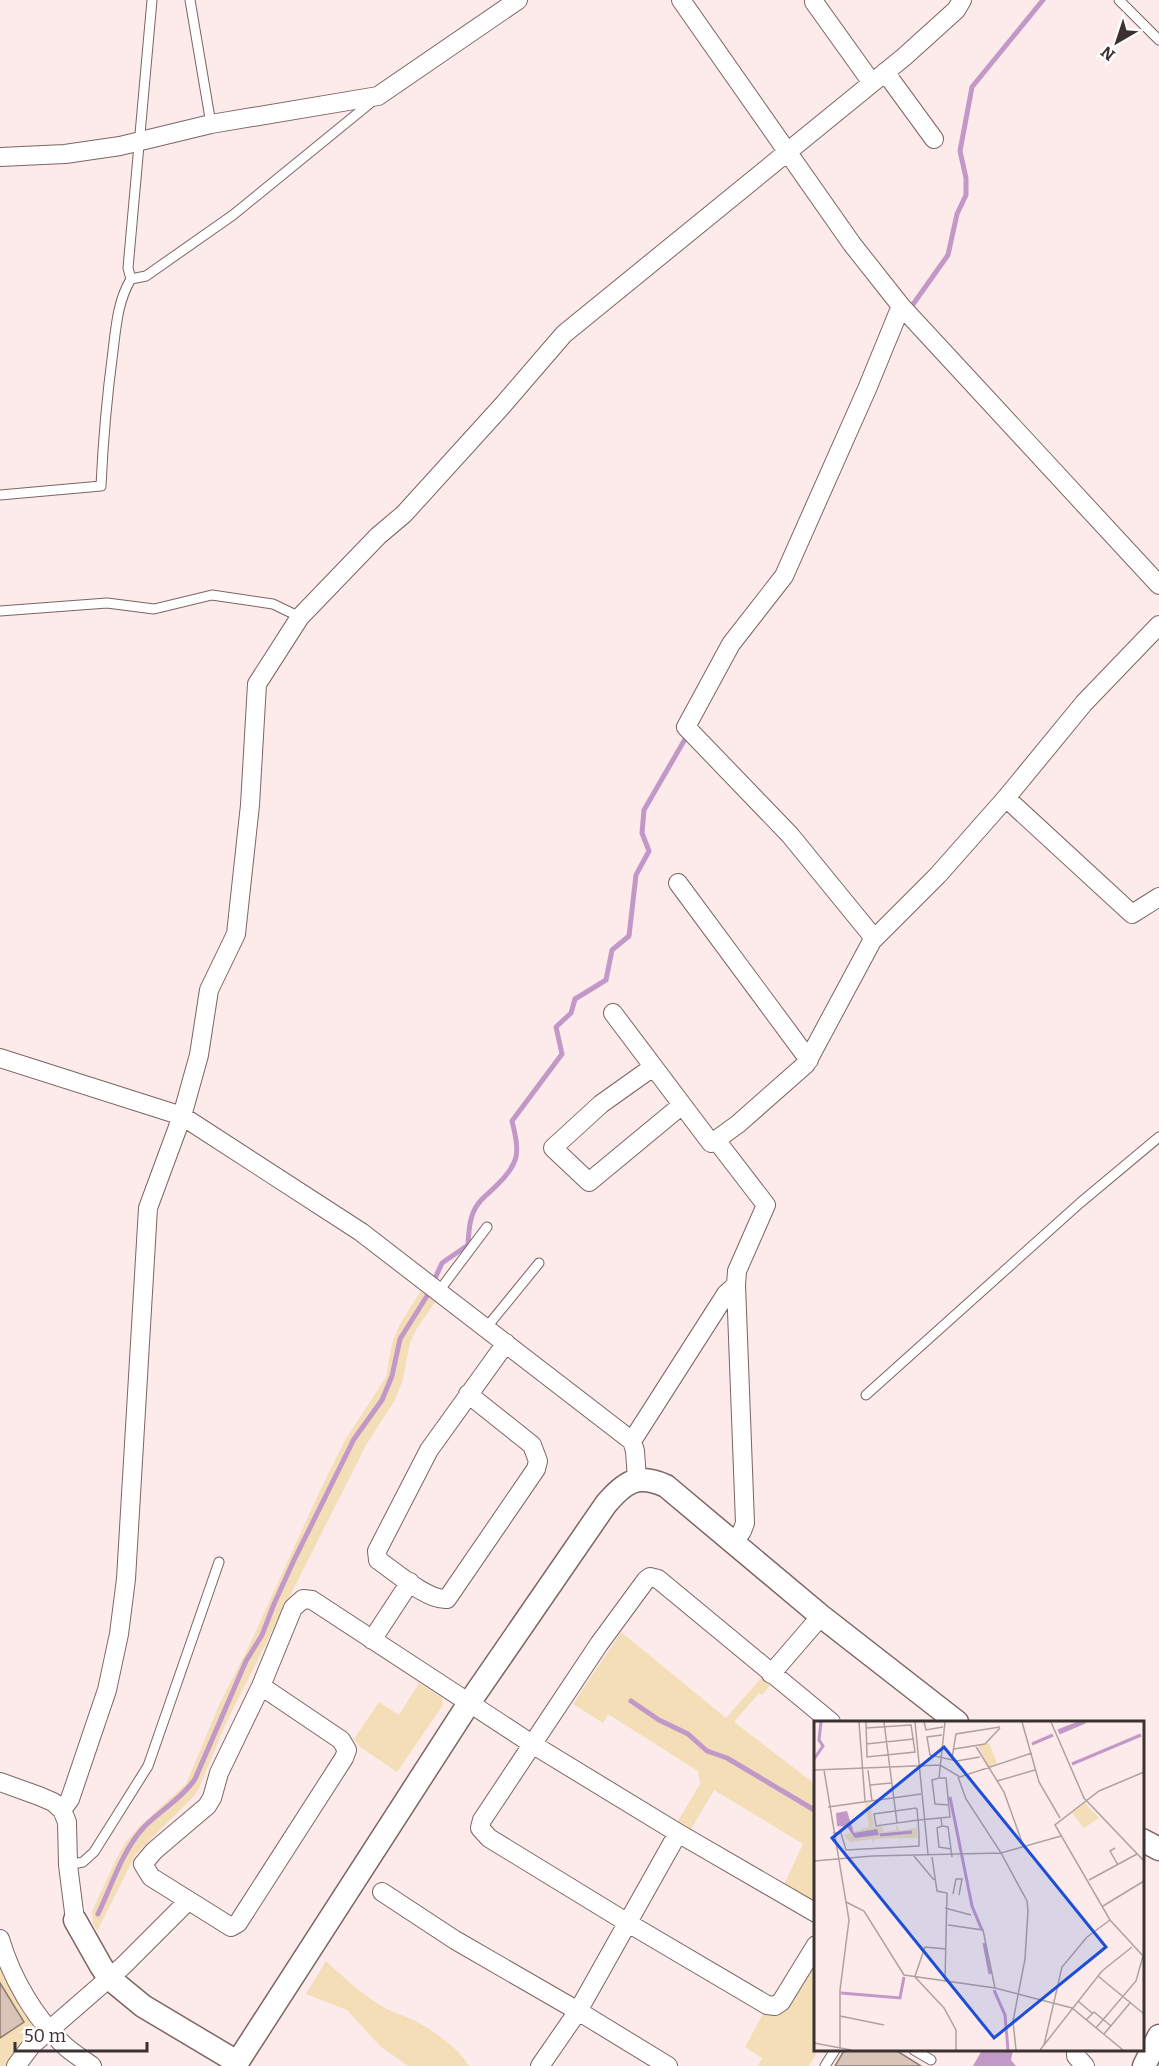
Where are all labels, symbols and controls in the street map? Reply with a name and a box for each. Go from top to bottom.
north arrow [1087,12,1147,72]
text: N [1097,42,1119,65]
inset map [814,1721,1144,2051]
scale bar [15,2015,147,2053]
text: 50 m [24,2025,66,2047]

